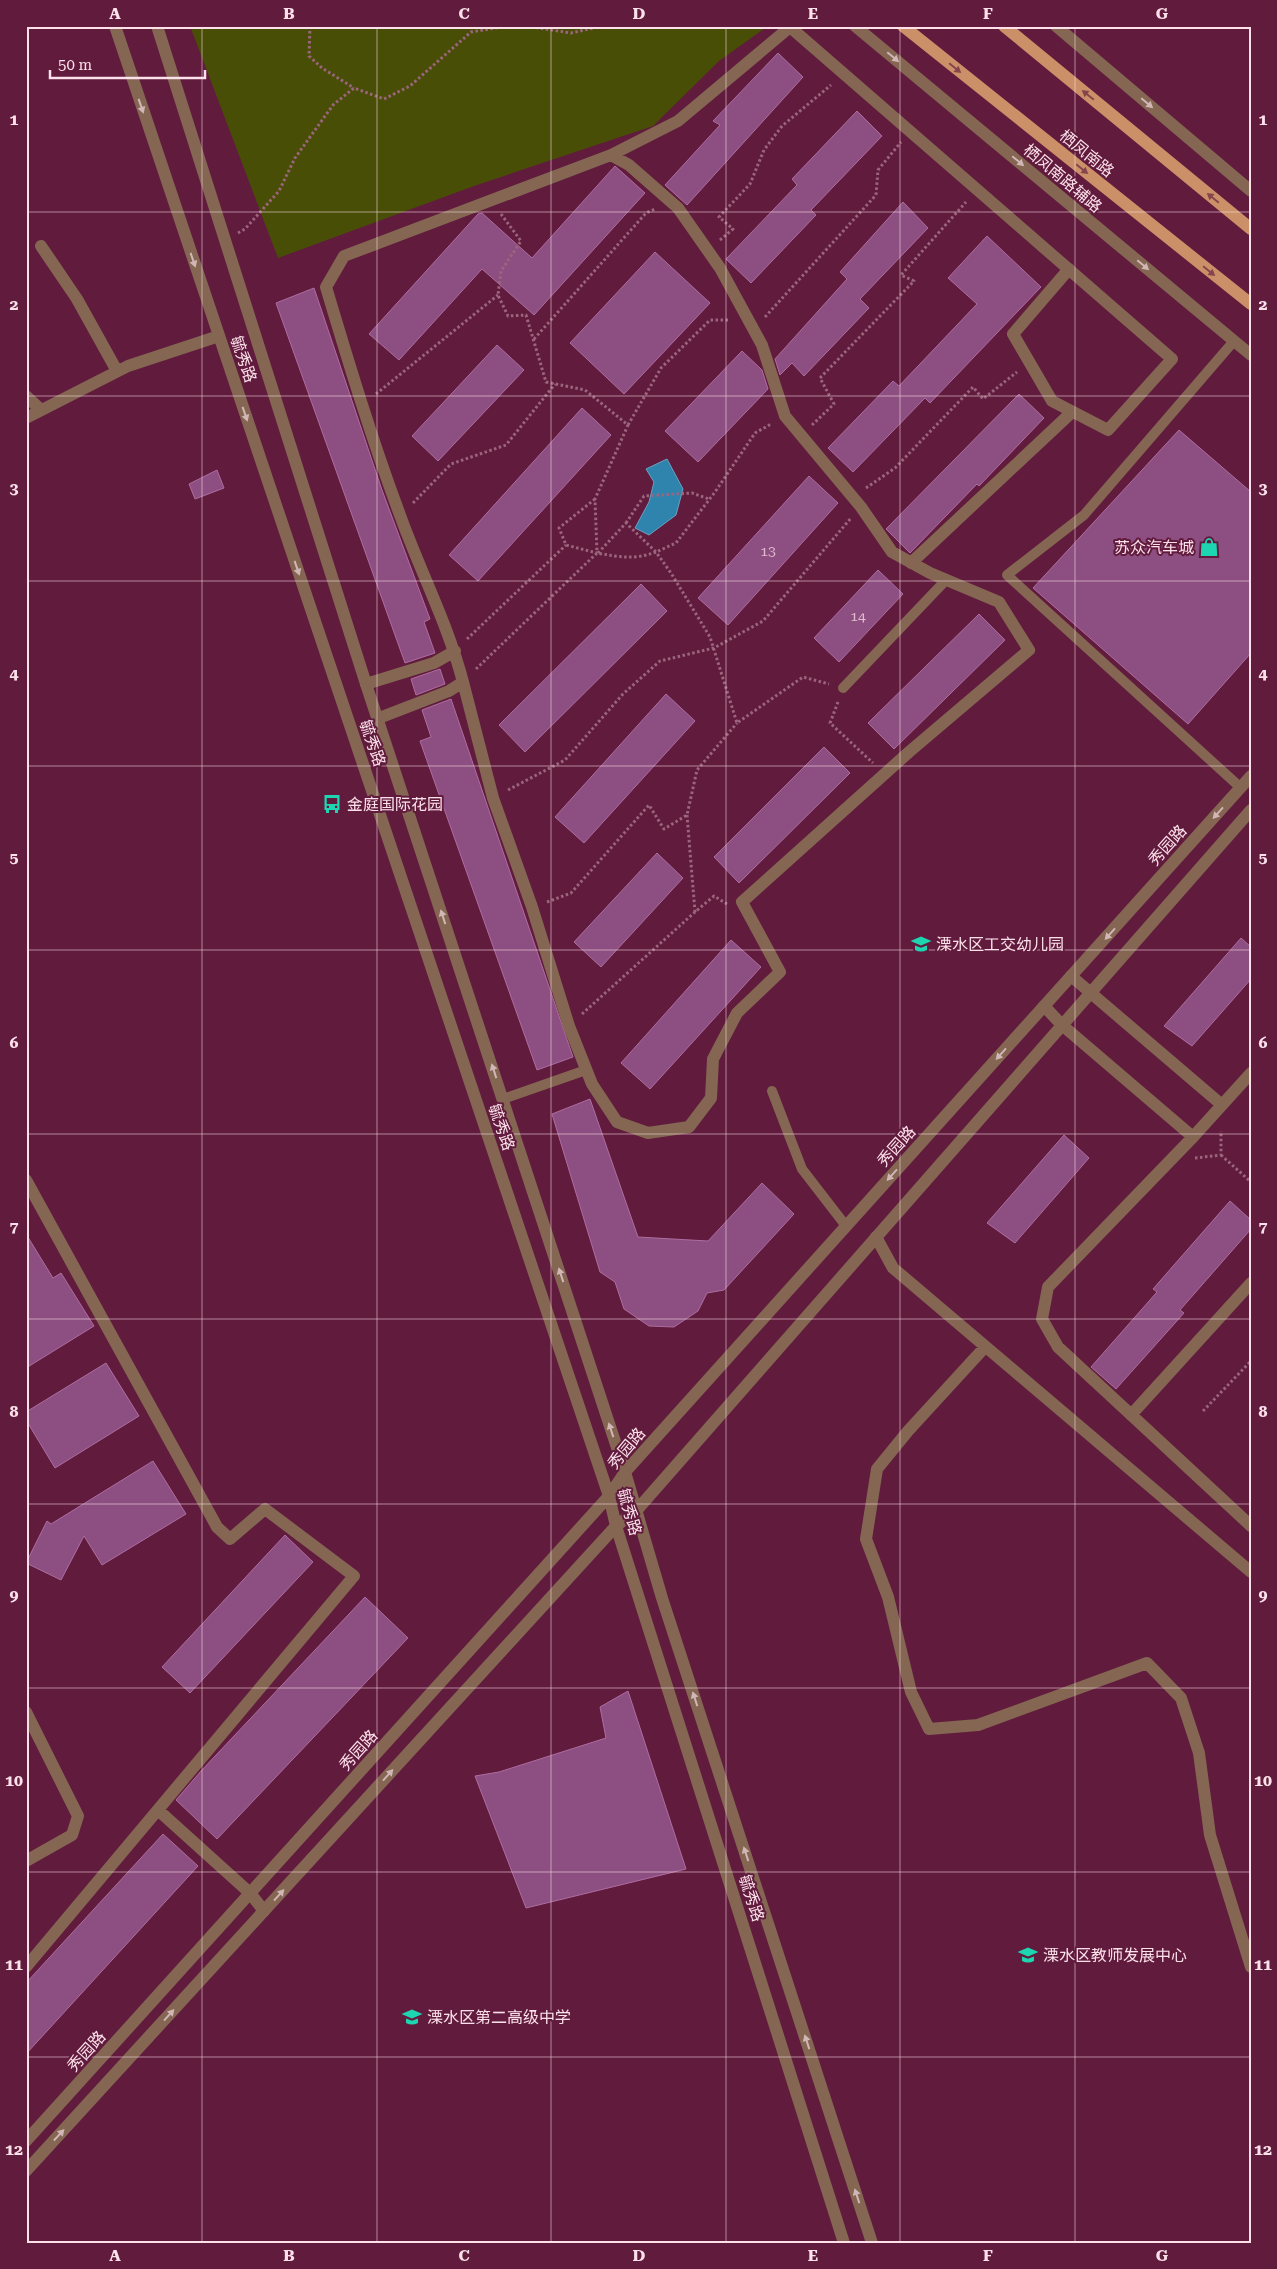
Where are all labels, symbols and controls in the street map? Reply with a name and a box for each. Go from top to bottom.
text: A [109,4,121,23]
text: B [283,4,295,23]
text: C [458,4,470,23]
text: D [633,4,646,23]
text: E [808,4,818,23]
text: F [983,4,993,23]
text: G [1156,4,1169,23]
scale bar [50,48,205,80]
one-way arrow [886,52,899,63]
text: 50 m [58,56,93,74]
one-way arrow [948,62,961,73]
one-way arrow [1081,90,1094,101]
one-way arrow [1140,97,1152,109]
one-way arrow [138,98,146,113]
text: 1 [10,110,19,129]
text: 1 [1259,110,1268,129]
street label: 栖凤南路 [1056,126,1118,181]
street label: 栖凤南路辅路 [1020,140,1106,217]
one-way arrow [1011,156,1024,167]
one-way arrow [1075,164,1088,175]
one-way arrow [1207,193,1220,204]
one-way arrow [190,252,197,267]
one-way arrow [1136,259,1148,271]
one-way arrow [1202,265,1215,276]
text: 2 [10,295,19,314]
text: 2 [1259,295,1268,314]
street label: 毓秀路 [227,333,260,385]
one-way arrow [242,406,249,421]
text: 3 [10,479,19,498]
text: 3 [1259,479,1268,498]
shop icon: 苏众汽车城 [1198,536,1220,558]
place label: 苏众汽车城 [1114,538,1194,557]
house number: 13 [760,543,776,559]
one-way arrow [294,560,301,575]
house number: 14 [850,608,866,624]
text: 4 [10,664,19,683]
text: 4 [1259,664,1268,683]
street label: 毓秀路 [356,717,389,769]
bus stop icon: 金庭国际花园 [321,793,343,815]
place label: 金庭国际花园 [347,795,443,814]
one-way arrow [1212,806,1224,818]
street label: 秀园路 [1144,821,1190,870]
text: 5 [10,848,19,867]
text: 5 [1259,848,1268,867]
one-way arrow [439,909,447,924]
one-way arrow [1104,927,1115,940]
school or university icon: 溧水区工交幼儿园 [910,933,932,955]
place label: 溧水区工交幼儿园 [936,935,1064,954]
text: 6 [10,1033,19,1052]
text: 6 [1259,1033,1268,1052]
one-way arrow [995,1048,1007,1060]
one-way arrow [490,1063,498,1078]
street label: 毓秀路 [485,1101,518,1153]
street label: 秀园路 [873,1122,919,1171]
one-way arrow [886,1169,898,1181]
text: 7 [10,1217,19,1236]
text: 7 [1259,1217,1268,1236]
one-way arrow [556,1268,564,1283]
text: 8 [10,1402,19,1421]
text: 8 [1259,1402,1268,1421]
one-way arrow [607,1422,615,1437]
street label: 秀园路 [604,1424,649,1473]
street label: 毓秀路 [614,1486,645,1538]
text: 9 [10,1586,19,1605]
text: 9 [1259,1586,1268,1605]
one-way arrow [691,1692,699,1707]
street label: 秀园路 [335,1726,381,1775]
one-way arrow [382,1770,394,1782]
text: 10 [5,1771,23,1790]
text: 10 [1254,1771,1272,1790]
one-way arrow [741,1846,749,1861]
street label: 毓秀路 [735,1872,768,1924]
one-way arrow [273,1889,284,1902]
school or university icon: 溧水区教师发展中心 [1017,1944,1039,1966]
place label: 溧水区教师发展中心 [1043,1946,1187,1965]
text: 11 [5,1955,23,1974]
text: 11 [1254,1955,1272,1974]
school or university icon: 溧水区第二高级中学 [401,2006,423,2028]
place label: 溧水区第二高级中学 [427,2008,571,2027]
one-way arrow [163,2010,175,2022]
street label: 秀园路 [63,2027,109,2076]
one-way arrow [802,2034,810,2049]
one-way arrow [53,2129,65,2141]
text: 12 [5,2140,23,2159]
text: 12 [1254,2140,1272,2159]
one-way arrow [853,2189,860,2204]
text: A [109,2246,121,2265]
text: B [283,2246,295,2265]
text: C [458,2246,470,2265]
text: D [633,2246,646,2265]
text: E [808,2246,818,2265]
text: F [983,2246,993,2265]
text: G [1156,2246,1169,2265]

